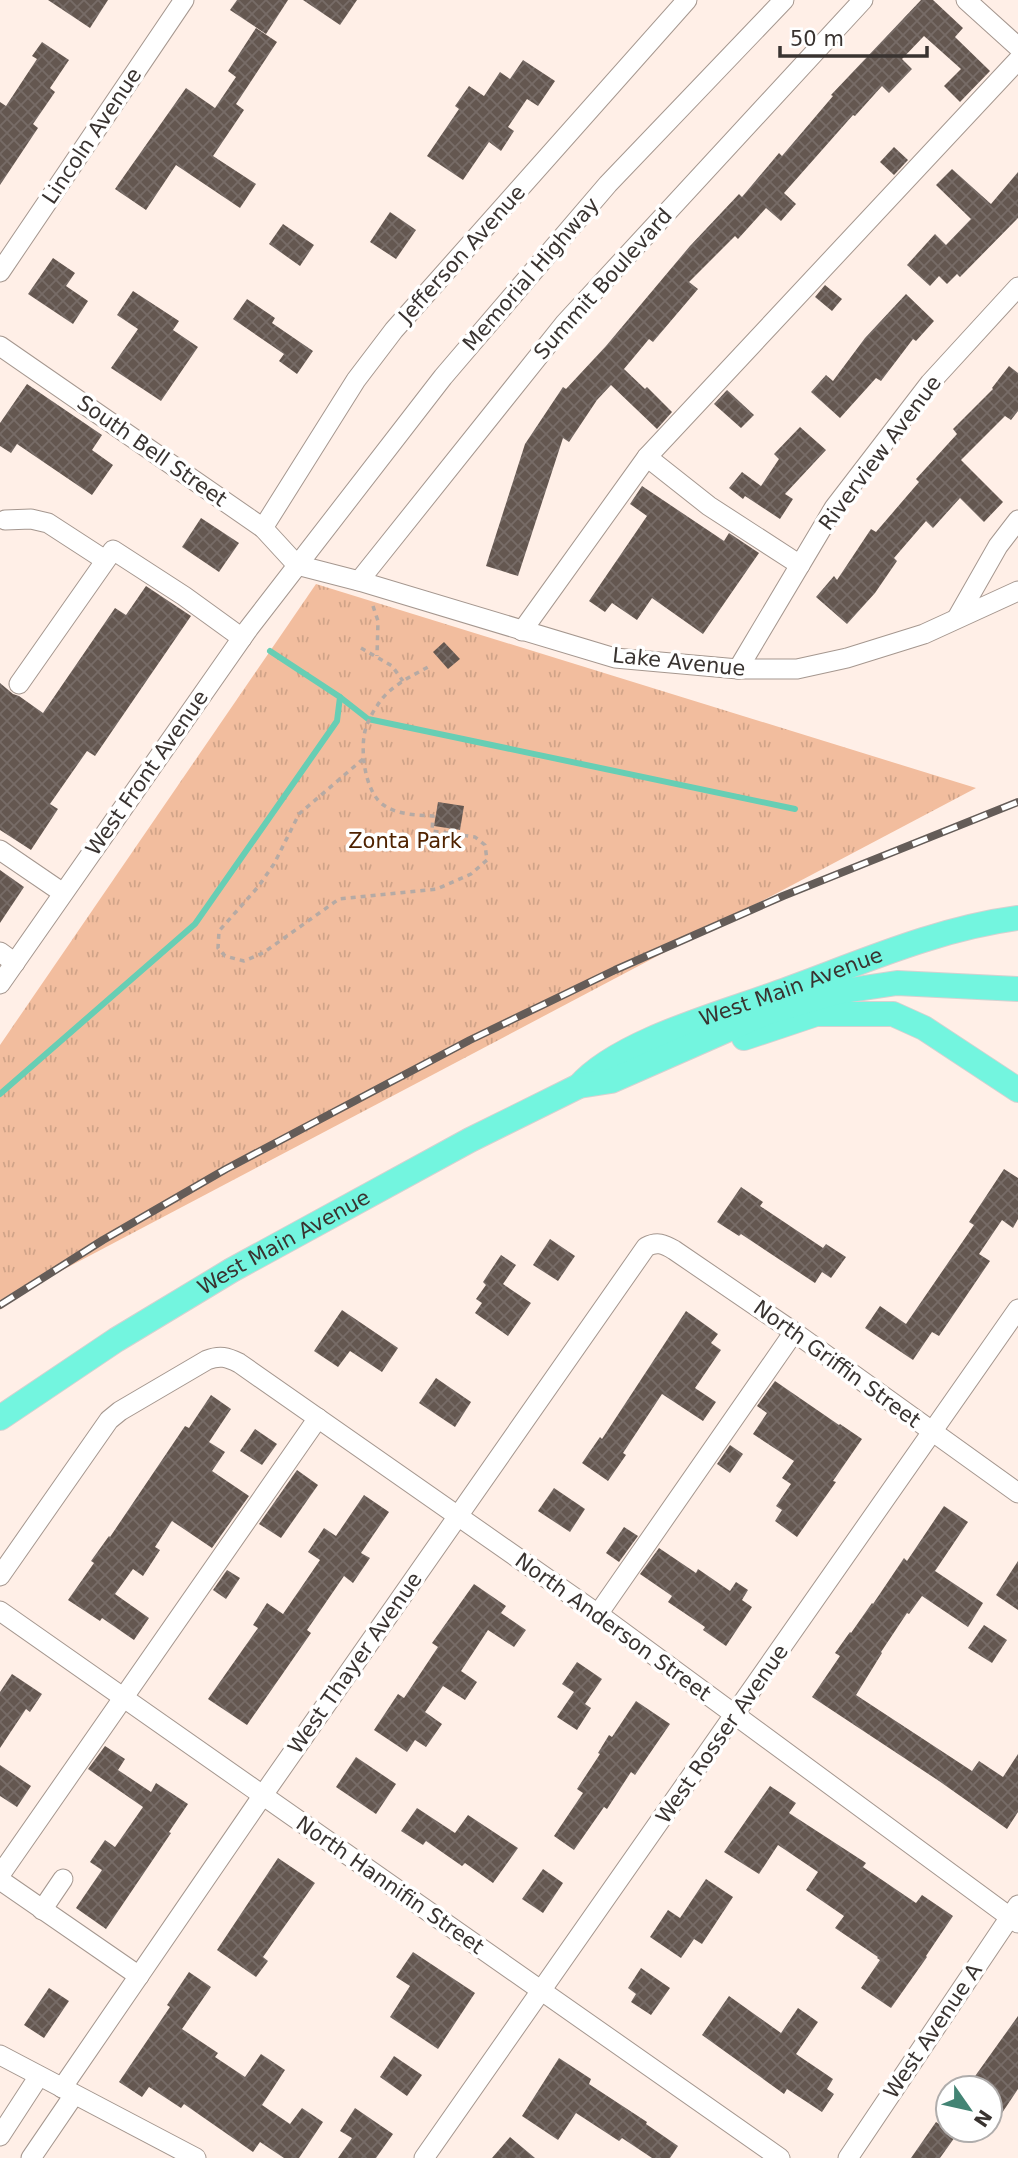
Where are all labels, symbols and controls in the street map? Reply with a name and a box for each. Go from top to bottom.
scale bar [780,14,927,58]
text: 50 m [790,27,844,51]
street label: Lincoln Avenue [38,63,146,209]
street label: Jefferson Avenue [393,180,530,329]
street label: Memorial Highway [458,193,604,355]
street label: Summit Boulevard [529,204,677,364]
street label: Riverview Avenue [814,371,946,535]
street label: South Bell Street [73,390,231,512]
street label: Lake Avenue [611,643,747,681]
street label: West Front Avenue [81,686,213,860]
park label: Zonta Park [348,829,463,853]
street label: West Main Avenue [696,943,886,1031]
street label: West Main Avenue [193,1185,374,1300]
street label: North Griffin Street [749,1295,925,1433]
street label: North Anderson Street [511,1548,715,1706]
street label: West Thayer Avenue [283,1568,427,1758]
street label: West Rosser Avenue [651,1640,793,1828]
street label: North Hannifin Street [292,1811,488,1959]
street label: West Avenue A [879,1959,987,2103]
north arrow [934,2074,1004,2144]
text: N [970,2106,997,2131]

